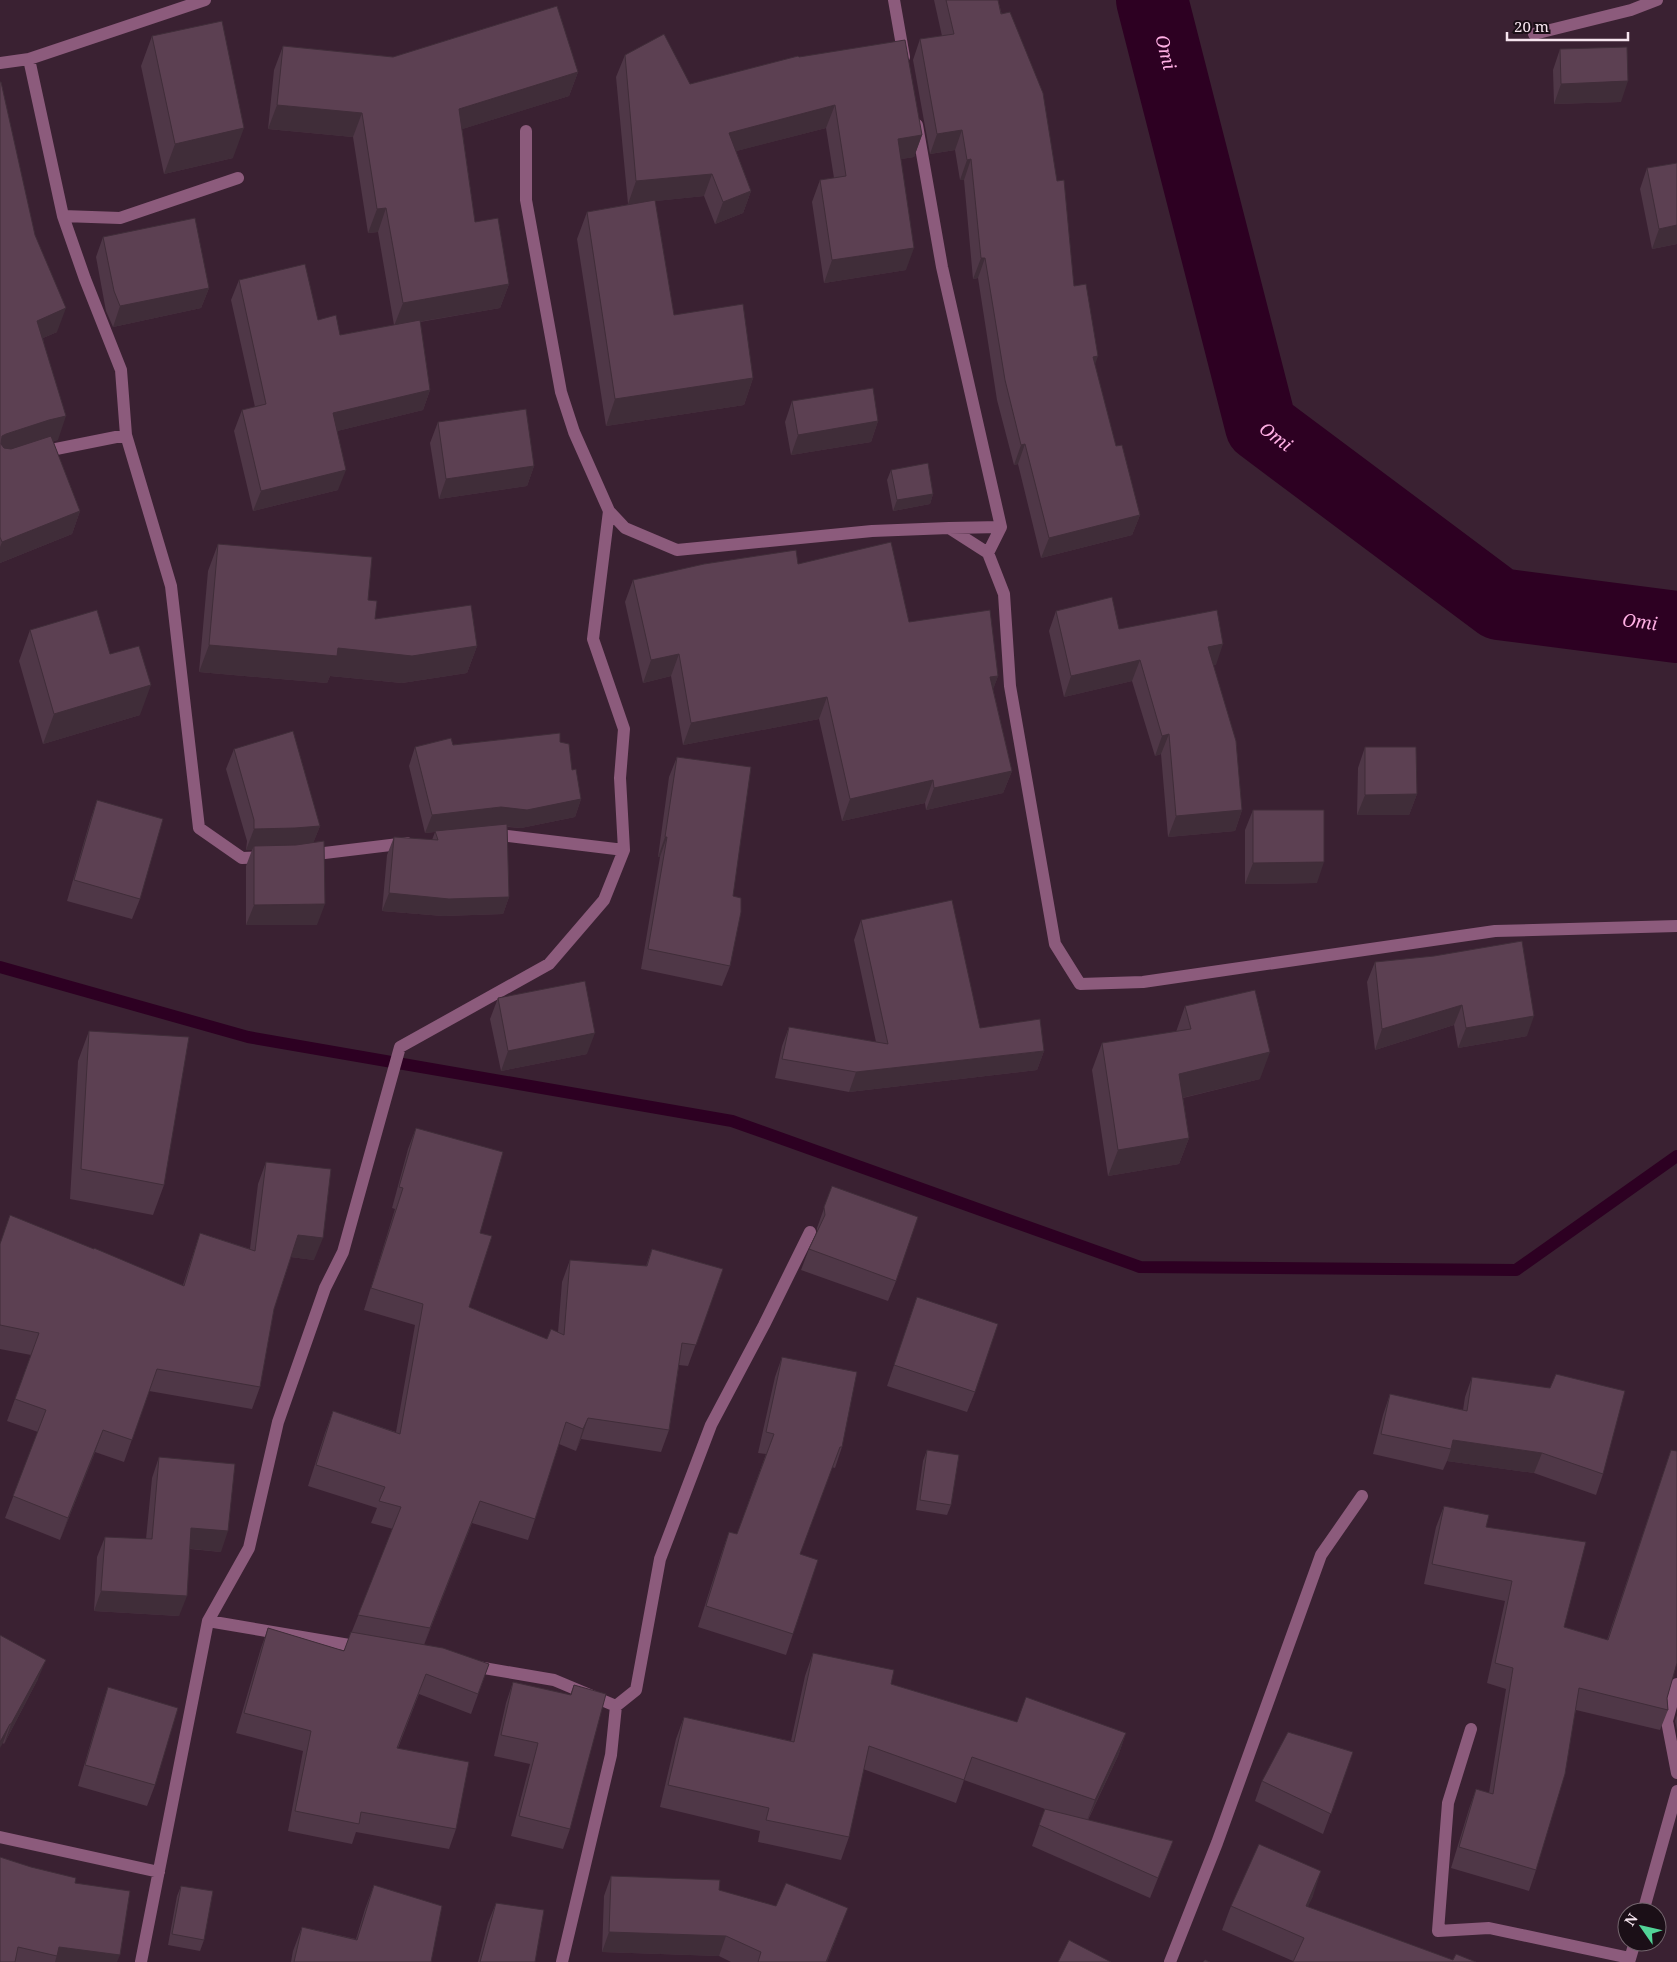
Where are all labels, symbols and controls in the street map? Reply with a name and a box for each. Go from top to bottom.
scale bar [1507,10,1628,42]
text: 20 m [1514,16,1549,36]
water label: Omi [1150,32,1182,72]
water label: Omi [1255,416,1298,457]
water label: Omi [1621,607,1659,635]
north arrow [1617,1902,1667,1952]
text: N [1620,1910,1642,1929]

